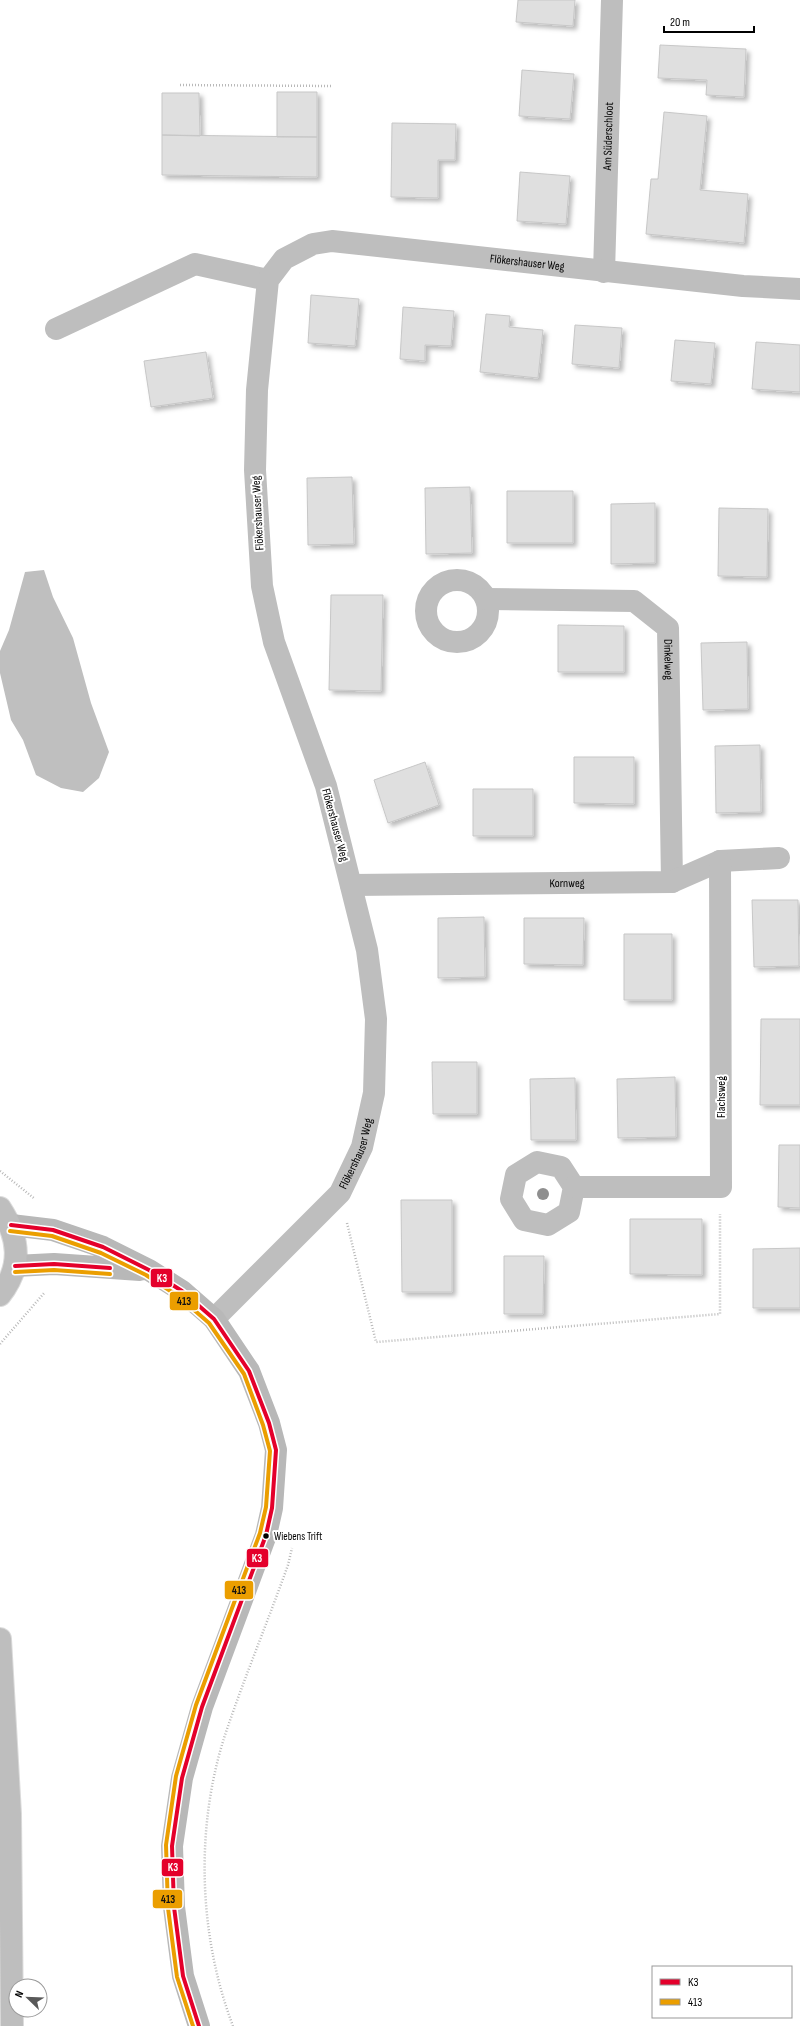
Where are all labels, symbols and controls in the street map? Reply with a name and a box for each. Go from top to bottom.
scale bar [664,8,754,34]
text: 20 m [670,15,690,30]
street label: Am Süderschloot [599,101,617,171]
street label: Flökershauser Weg [489,251,566,274]
street label: Flökershauser Weg [249,475,267,551]
street label: Dinkelweg [661,639,676,680]
street label: Flökershauser Weg [318,787,352,863]
street label: Kornweg [549,875,585,891]
street label: Flachsweg [714,1076,729,1118]
street label: Flökershauser Weg [335,1116,376,1192]
line badge: K3 [150,1268,173,1288]
text: K3 [157,1272,167,1285]
line badge: 413 [169,1291,199,1311]
text: 413 [177,1295,191,1308]
place label: Wiebens Trift [274,1530,323,1543]
marker: Wiebens Trift [261,1531,271,1541]
line badge: K3 [246,1548,269,1568]
text: K3 [252,1552,262,1565]
line badge: 413 [224,1580,254,1600]
text: 413 [232,1584,246,1597]
line badge: K3 [161,1858,184,1877]
text: K3 [168,1861,178,1874]
line badge: 413 [152,1889,183,1909]
text: 413 [161,1893,175,1906]
legend [652,1966,792,2018]
text: K3 [688,1975,699,1990]
north arrow [8,1978,48,2018]
text: N [12,1989,26,2000]
text: 413 [688,1995,702,2010]

